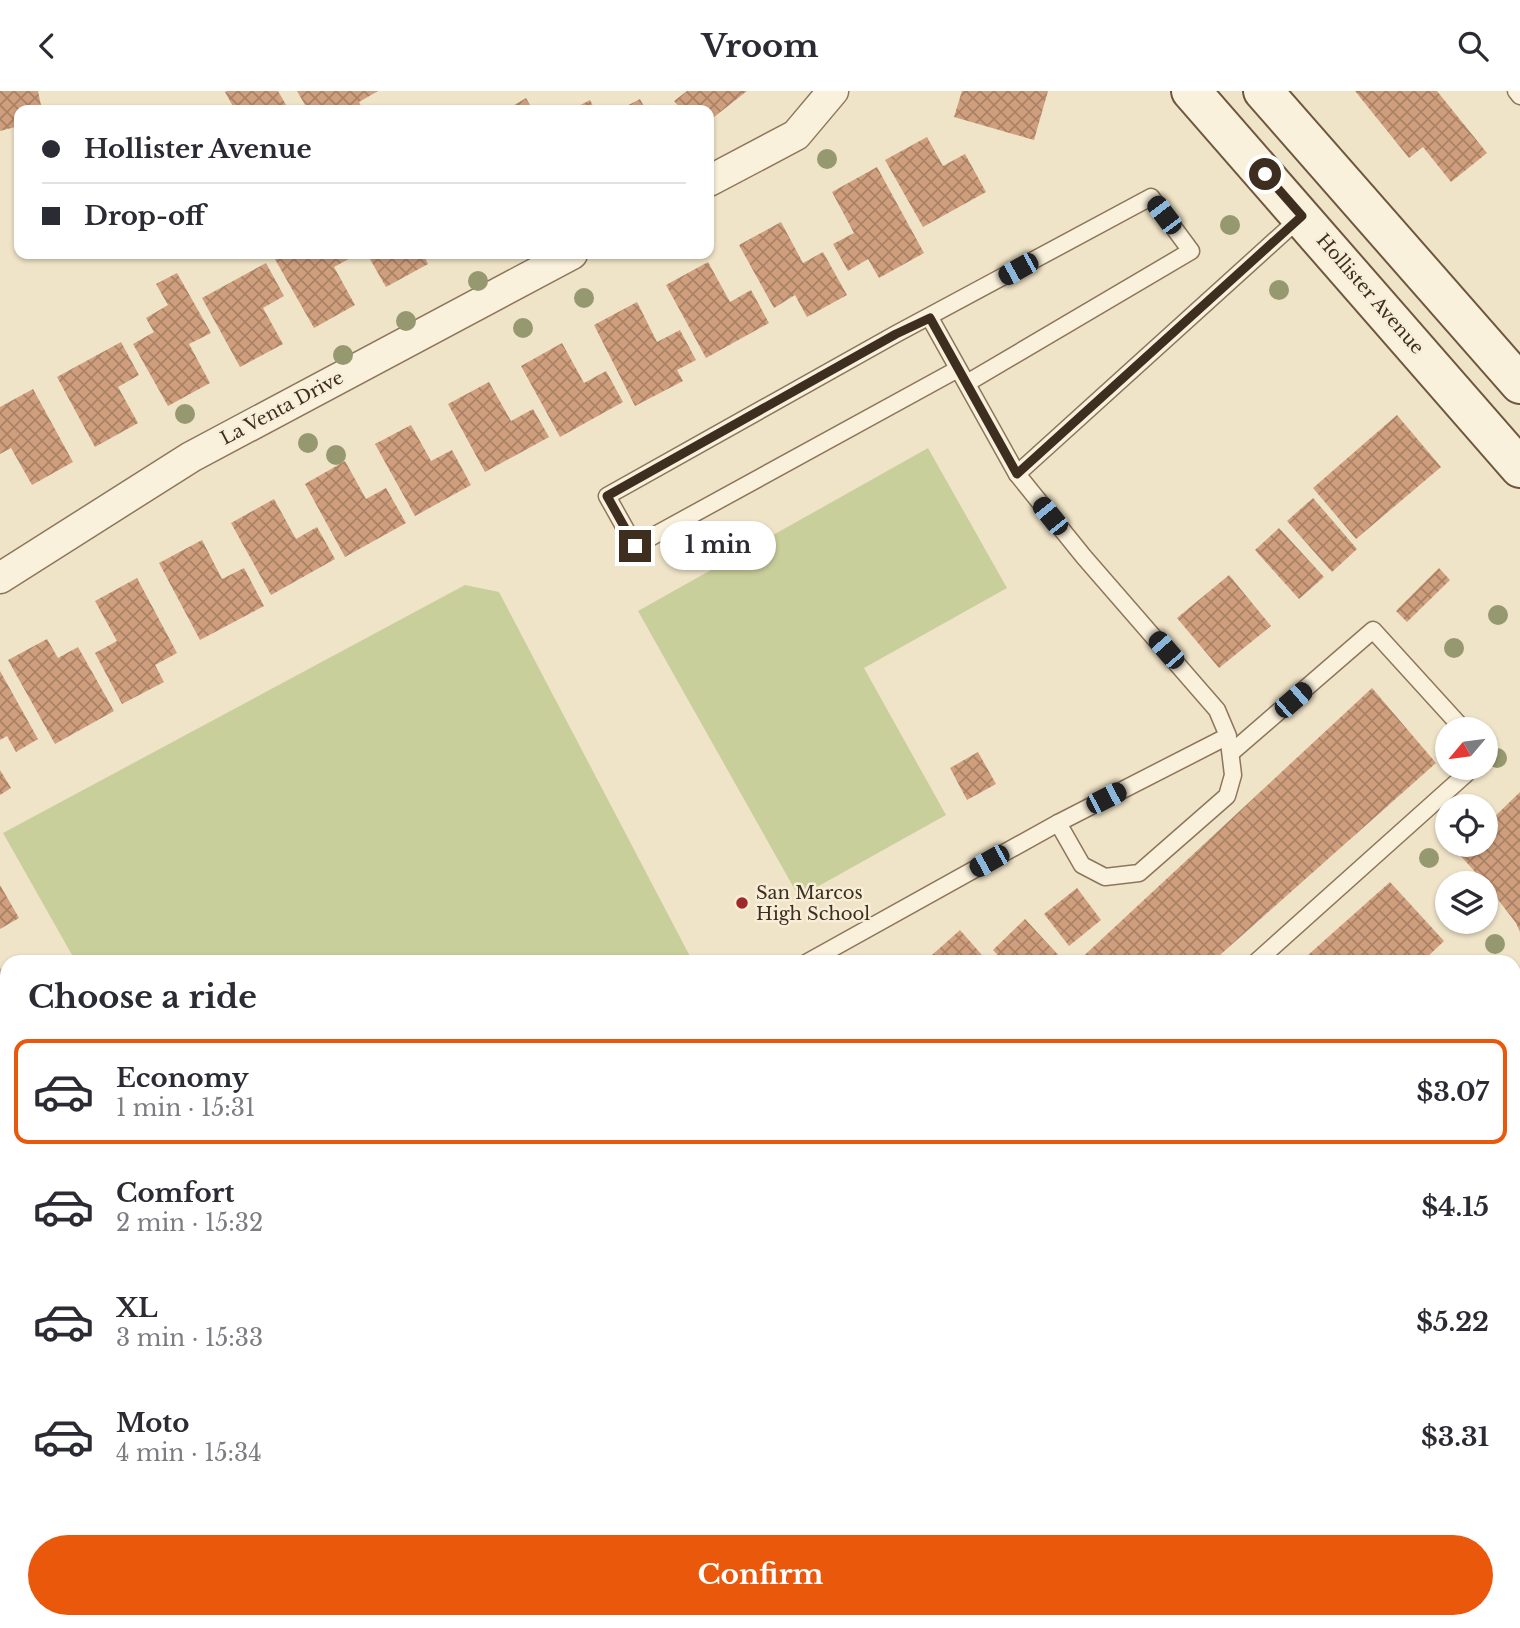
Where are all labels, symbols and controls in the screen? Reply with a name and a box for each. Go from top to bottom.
text: Vroom [701,26,819,66]
icon: back [28,27,66,65]
icon: search [1454,27,1492,65]
text: Hollister Avenue [84,133,312,165]
route start [1249,158,1281,190]
car [1143,192,1186,238]
text: Drop-off [84,200,205,232]
street label: Hollister Avenue [1312,229,1428,359]
car [995,250,1042,288]
street label: La Venta Drive [217,366,347,450]
car [1029,493,1072,539]
callout: 1 min [660,521,775,571]
route end [619,530,651,562]
text: 1 min [685,531,751,559]
car [1145,627,1188,673]
car [1271,678,1316,722]
north arrow [1435,717,1498,781]
map controls [1435,717,1498,934]
car [1083,779,1130,817]
button: locate [1435,794,1498,857]
car [966,842,1013,880]
button: layers [1435,871,1498,934]
place label: San Marcos High School [756,882,870,925]
marker: San Marcos High School [734,895,750,911]
text: Choose a ride [28,977,257,1017]
icon: car [32,1060,95,1123]
text: Economy [116,1062,249,1094]
text: $3.07 [1416,1076,1489,1108]
text: 1 min · 15:31 [116,1094,255,1122]
icon: car [32,1175,95,1238]
text: Comfort [116,1177,234,1209]
text: $4.15 [1421,1191,1489,1223]
text: 2 min · 15:32 [116,1209,263,1237]
icon: car [32,1290,95,1353]
text: XL [116,1292,158,1324]
text: $5.22 [1416,1306,1489,1338]
text: 3 min · 15:33 [116,1324,263,1352]
icon: car [32,1405,95,1468]
text: Moto [116,1407,189,1439]
text: $3.31 [1421,1421,1489,1453]
text: 4 min · 15:34 [116,1439,262,1467]
button: Confirm [28,1535,1493,1615]

